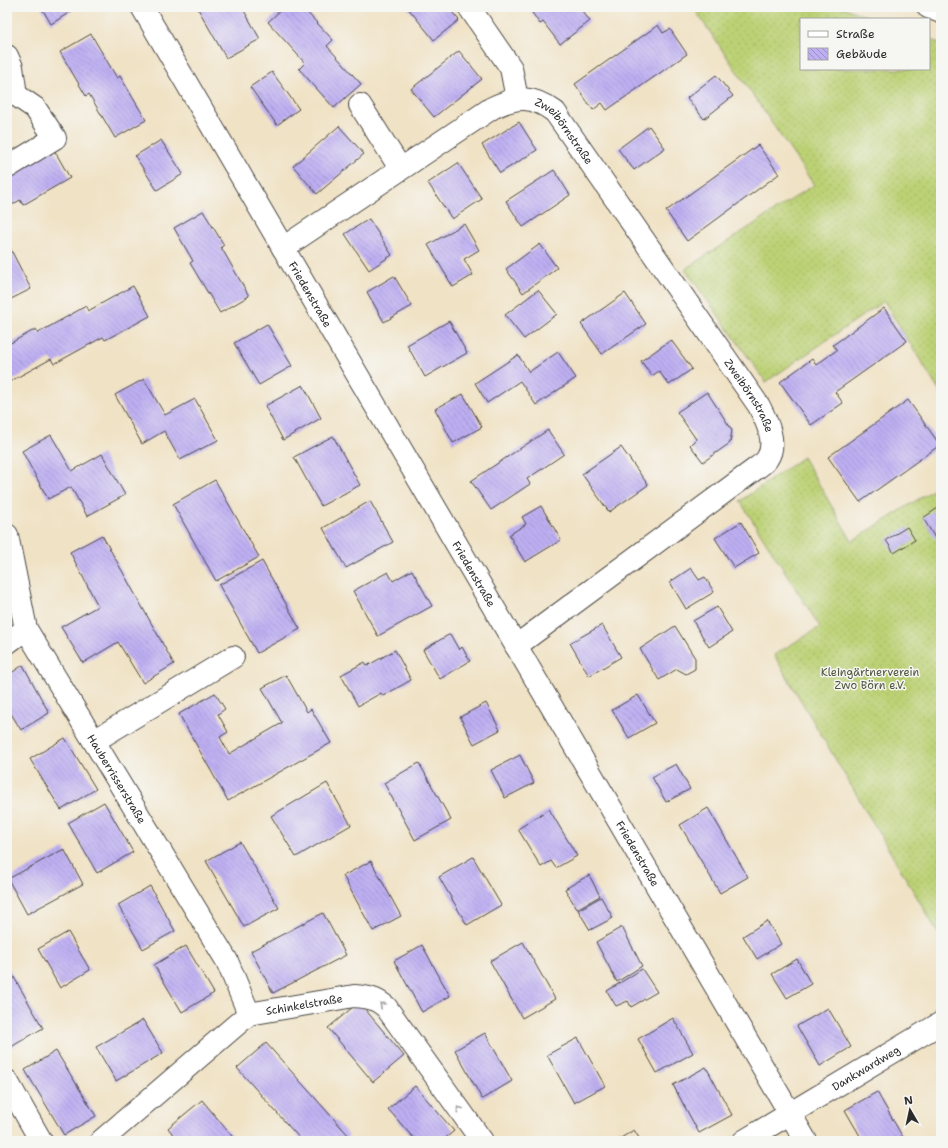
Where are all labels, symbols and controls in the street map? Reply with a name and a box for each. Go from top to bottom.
legend [800,18,930,70]
text: Straße [836,26,875,42]
text: Gebäude [836,46,887,62]
street label: Zweibörnstraße [533,94,596,167]
street label: Friedenstraße [285,259,335,330]
street label: Zweibörnstraße [721,356,777,434]
street label: Friedenstraße [449,538,499,610]
park label: Kleingärtnerverein Zwo Börn e.V. [821,665,920,693]
street label: Hauberrisserstraße [84,731,150,826]
street label: Friedenstraße [613,818,663,889]
street label: Schinkelstraße [265,991,344,1019]
one-way arrow [380,1002,387,1009]
street label: Dankwardweg [829,1042,903,1094]
north arrow [890,1090,930,1130]
text: N [903,1092,914,1109]
one-way arrow [457,1107,464,1114]

